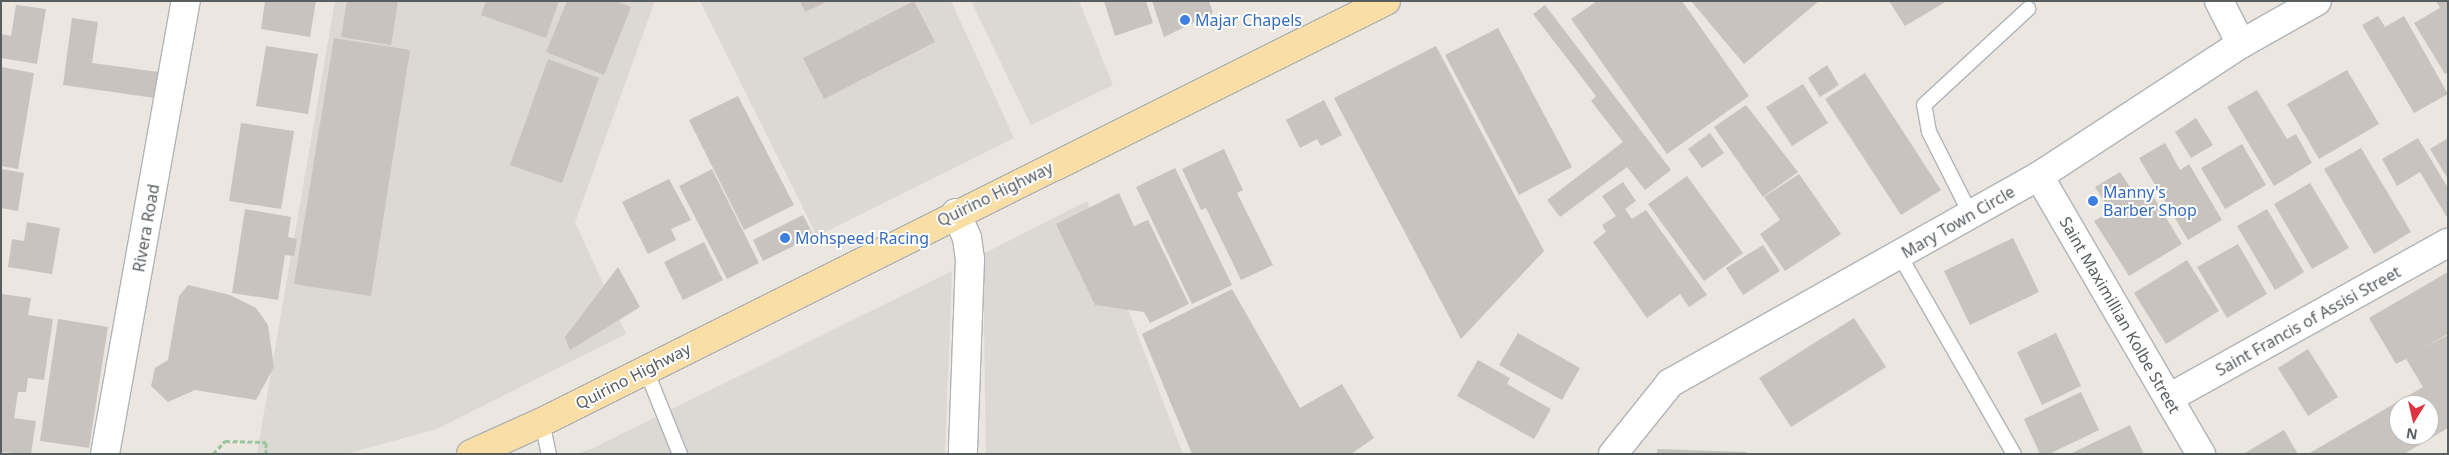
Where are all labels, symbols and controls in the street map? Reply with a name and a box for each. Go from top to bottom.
place label: Majar Chapels [1195,10,1302,30]
marker: Majar Chapels [1179,14,1191,26]
street label: Quirino Highway [934,158,1056,230]
street label: Rivera Road [129,182,163,274]
street label: Mary Town Circle [1898,182,2018,262]
place label: Manny's Barber Shop [2103,182,2197,220]
marker: Manny's Barber Shop [2087,195,2099,207]
street label: Saint Maximillian Kolbe Street [2056,213,2184,417]
place label: Mohspeed Racing [795,228,929,248]
marker: Mohspeed Racing [779,232,791,244]
street label: Saint Francis of Assisi Street [2212,262,2404,380]
street label: Quirino Highway [572,339,694,413]
north arrow [2389,395,2439,445]
text: N [2405,424,2419,445]

